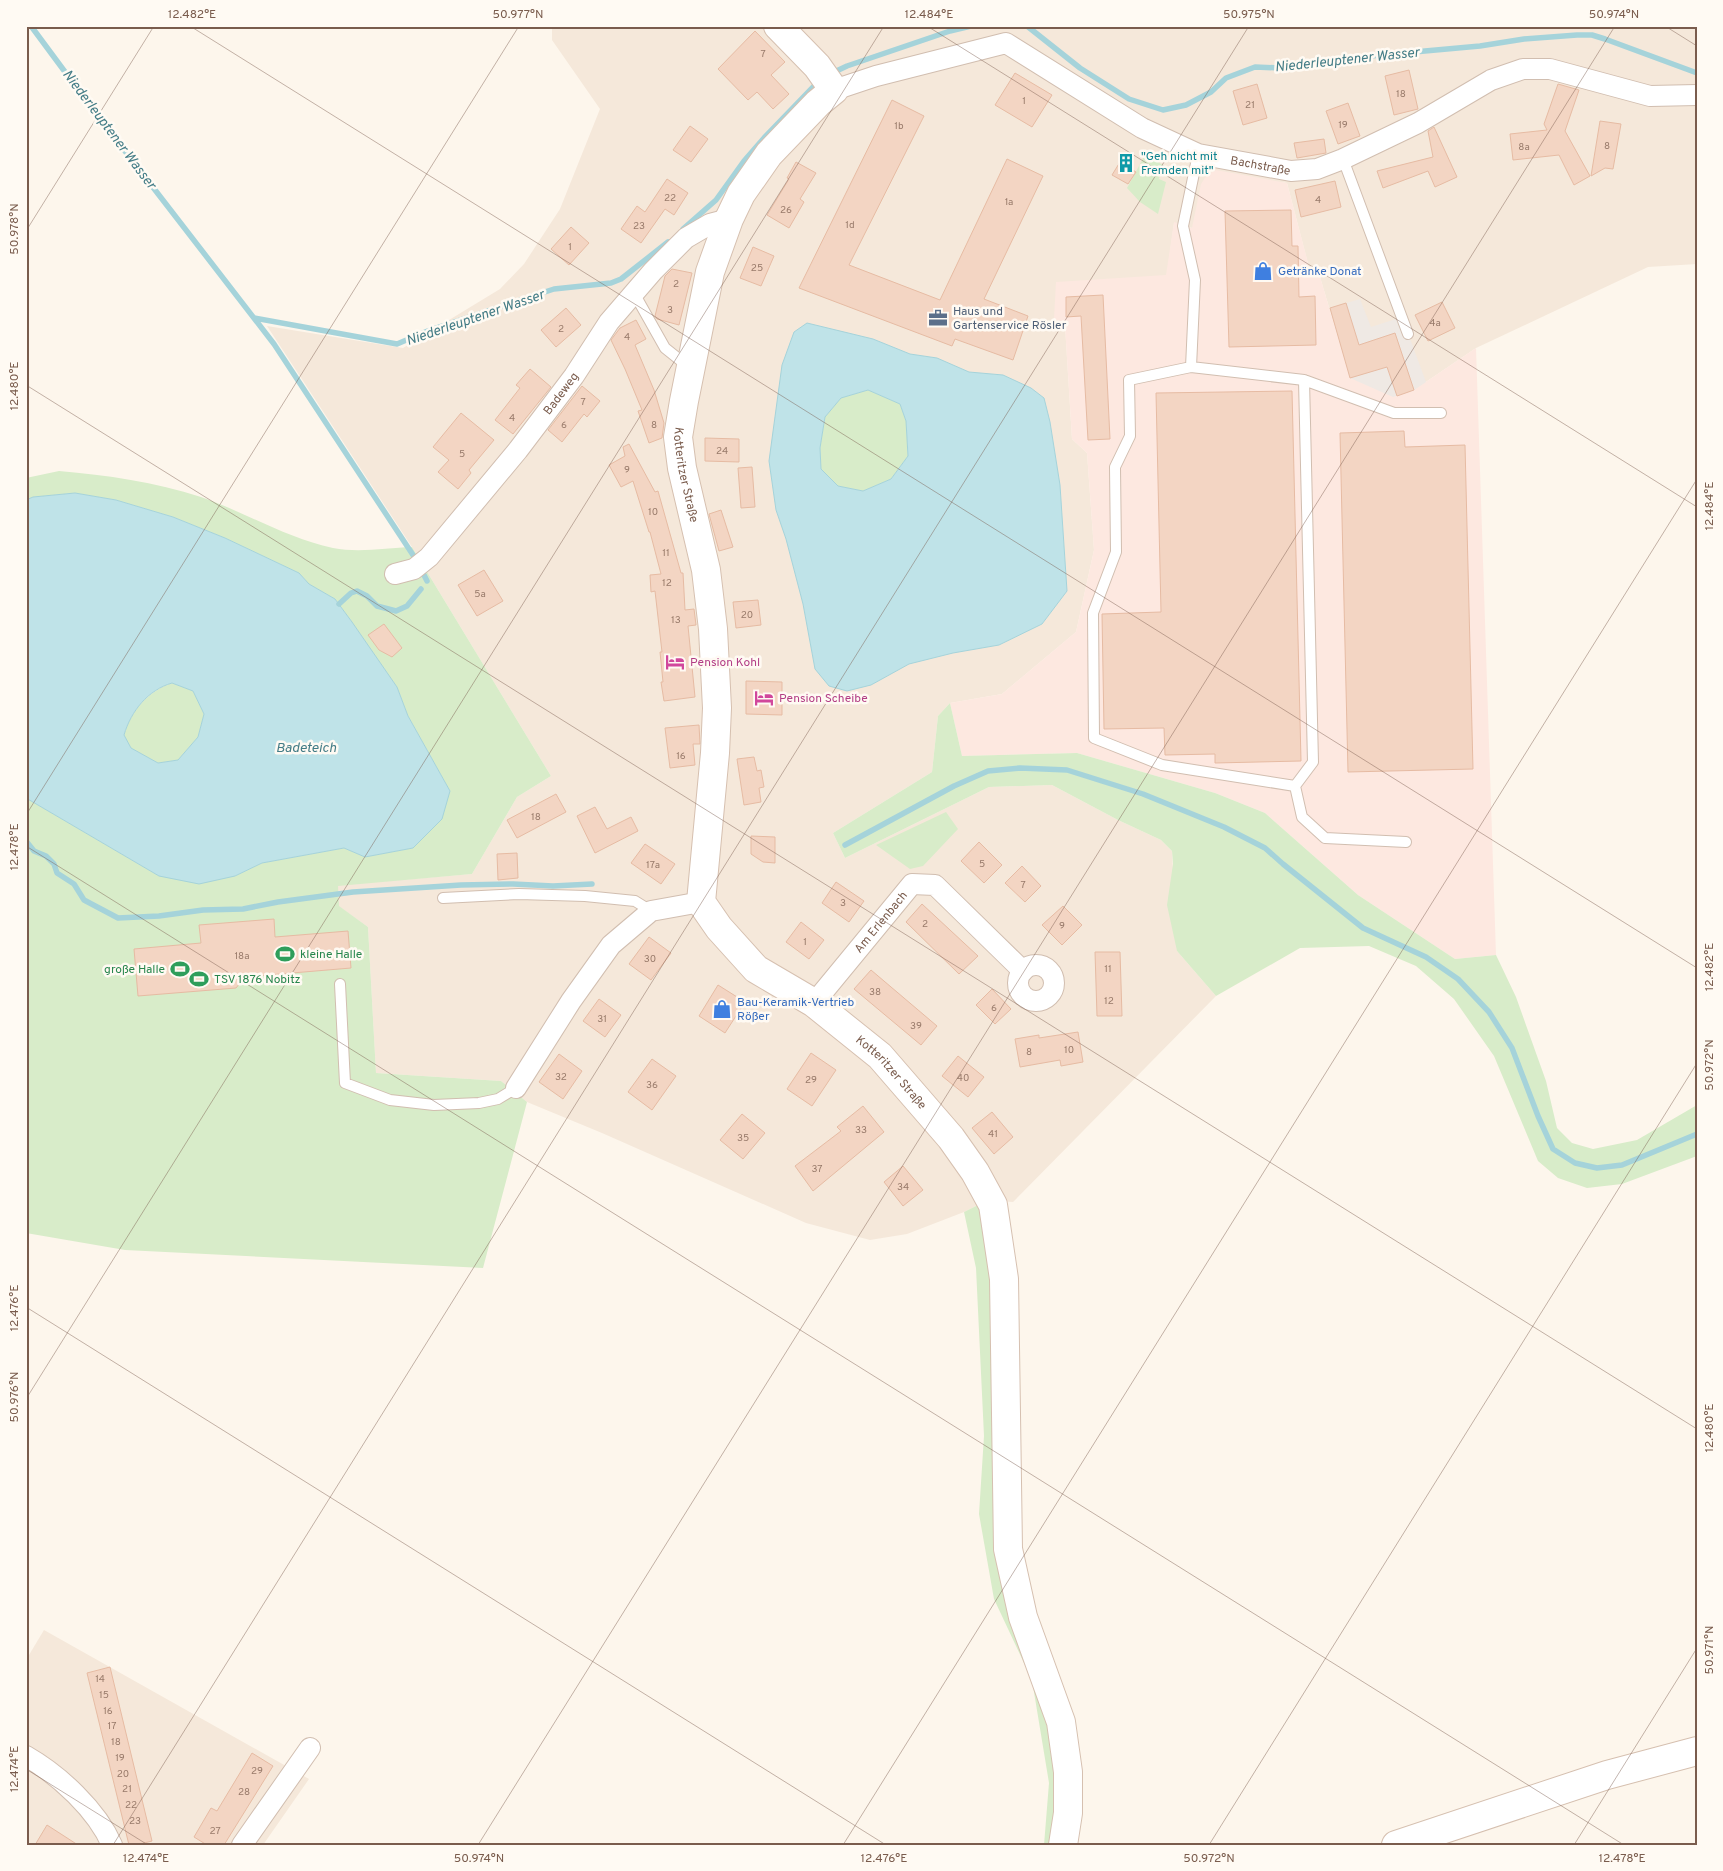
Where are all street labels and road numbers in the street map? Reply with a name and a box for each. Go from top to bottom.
street label: Bachstraße [1229,153,1292,180]
street label: Badeweg [540,369,583,419]
street label: Kotteritzer Straße [669,426,702,524]
street label: Am Erlenbach [851,888,912,957]
street label: Kotteritzer Straße [852,1032,930,1113]

